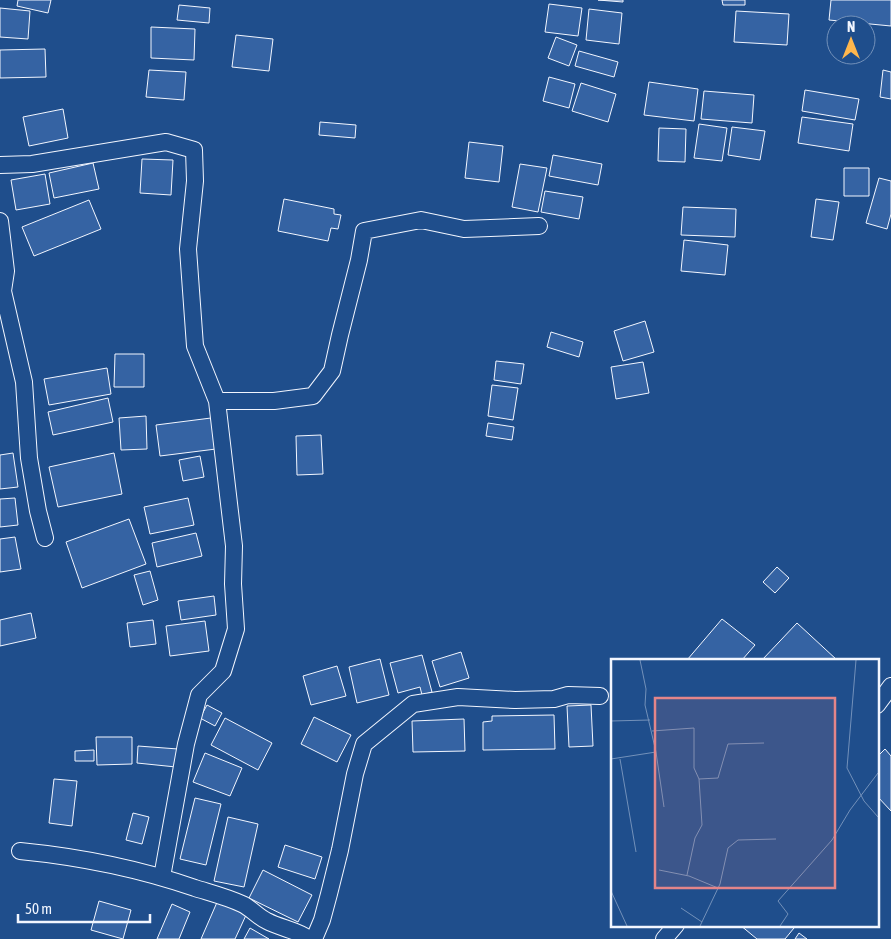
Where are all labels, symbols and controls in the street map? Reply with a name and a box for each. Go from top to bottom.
north arrow [826,15,876,65]
text: N [847,19,855,35]
inset map [611,659,878,926]
scale bar [18,892,150,924]
text: 50 m [25,900,52,917]

